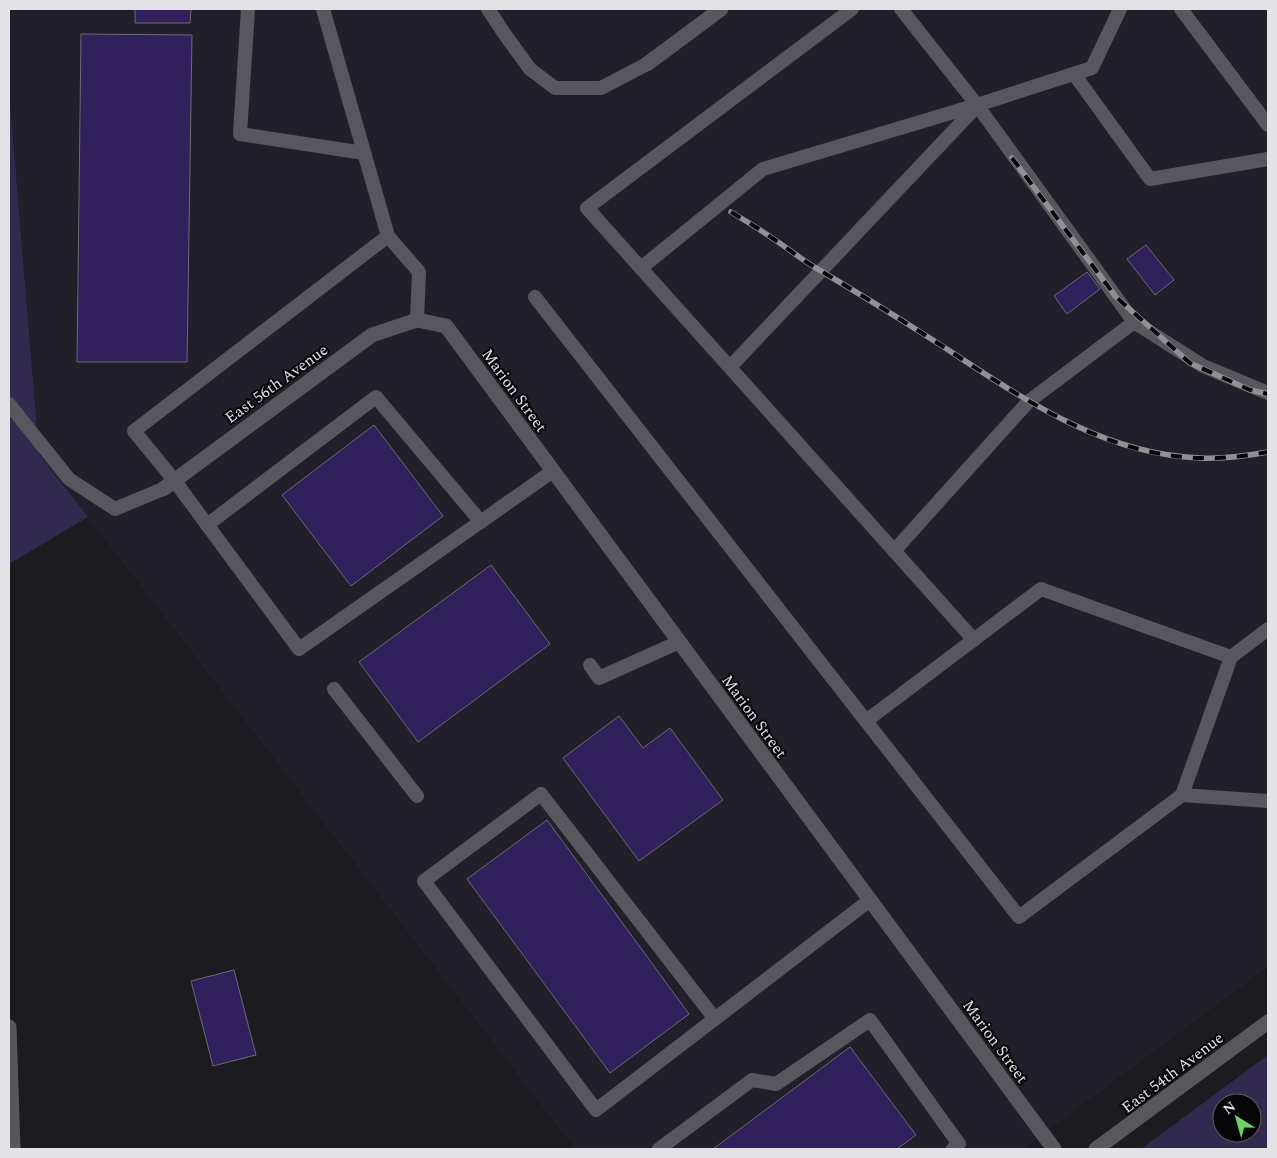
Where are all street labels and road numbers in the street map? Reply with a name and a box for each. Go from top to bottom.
street label: East 56th Avenue [220,338,333,430]
street label: Marion Street [476,344,553,438]
street label: Marion Street [716,670,793,764]
street label: Marion Street [957,995,1034,1089]
street label: East 54th Avenue [1116,1026,1229,1119]

